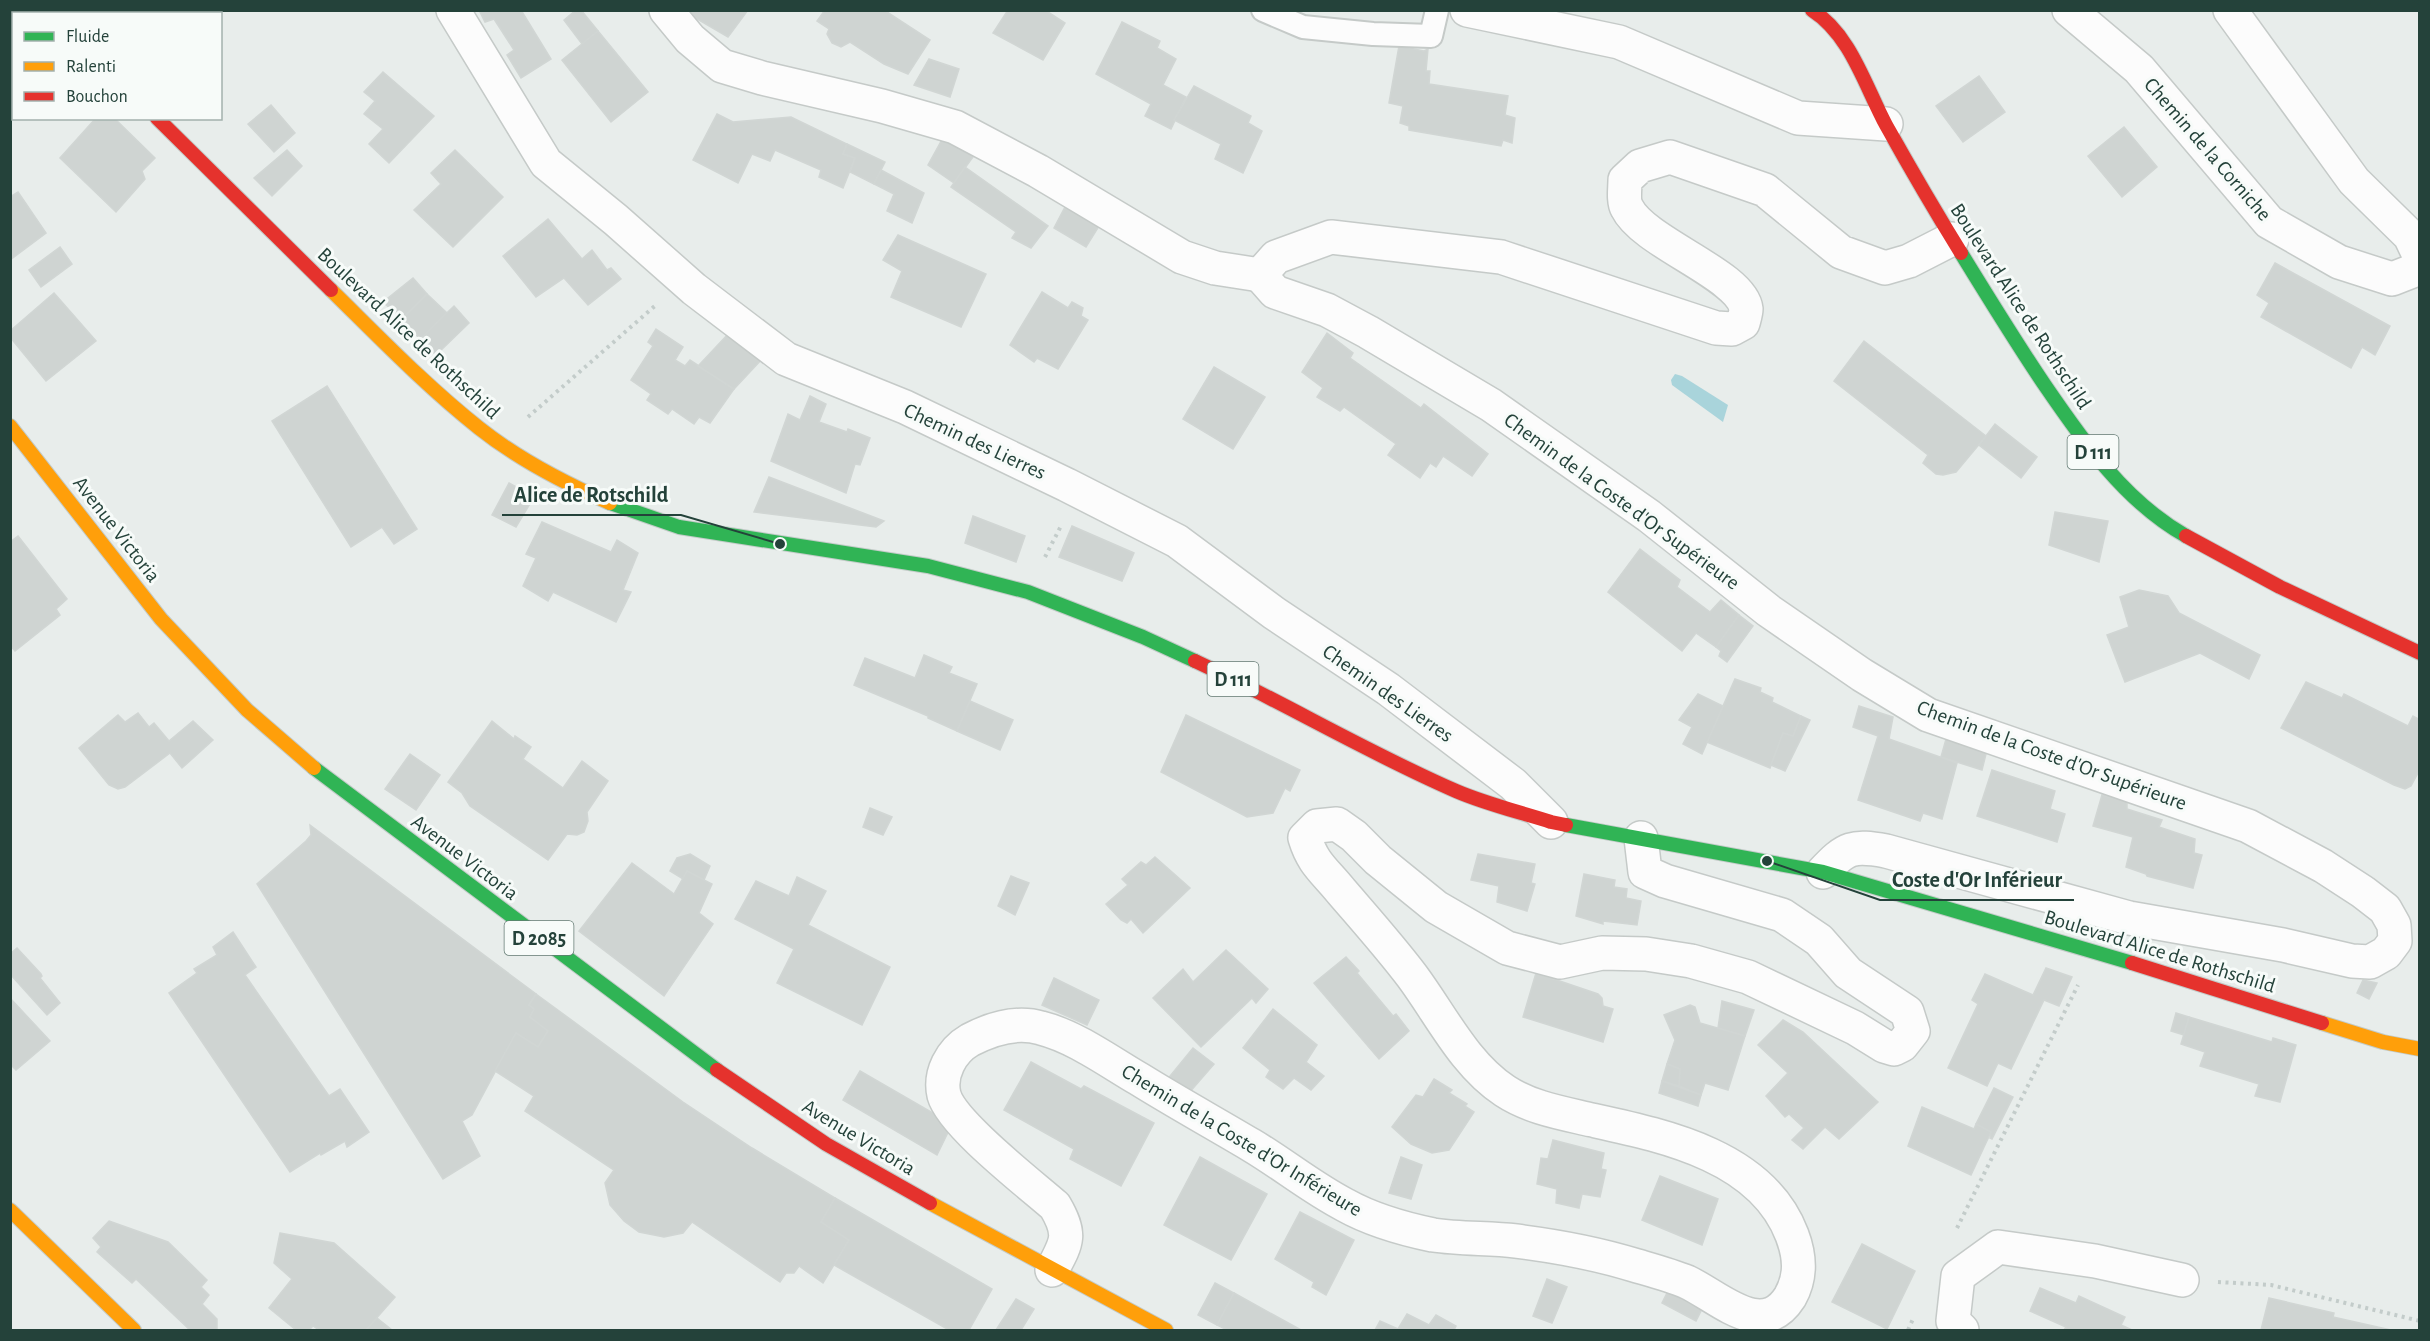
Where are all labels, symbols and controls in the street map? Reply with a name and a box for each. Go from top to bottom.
legend [12,12,222,120]
text: Fluide [66,28,109,46]
text: Ralenti [66,58,116,76]
street label: Chemin de la Corniche [2140,74,2275,225]
text: Bouchon [66,88,128,106]
street label: Boulevard Alice de Rothschild [1946,200,2095,413]
street label: Boulevard Alice de Rothschild [314,244,504,423]
street label: Chemin des Lierres [901,399,1049,484]
street label: Chemin de la Coste d'Or Supérieure [1500,409,1743,594]
road number: D 111 [2068,435,2118,469]
street label: Avenue Victoria [69,473,164,586]
callout: Alice de Rotschild [502,475,681,515]
text: Alice de Rotschild [514,484,669,506]
street label: Chemin des Lierres [1319,641,1457,746]
road number: D 111 [1208,662,1258,696]
street label: Chemin de la Coste d'Or Supérieure [1914,697,2189,814]
street label: Avenue Victoria [407,811,522,904]
callout: Coste d'Or Inférieur [1880,860,2074,900]
text: Coste d'Or Inférieur [1892,869,2062,891]
street label: Boulevard Alice de Rothschild [2042,906,2278,997]
road number: D 2085 [504,921,574,955]
street label: Chemin de la Coste d'Or Inférieure [1118,1060,1365,1221]
street label: Avenue Victoria [799,1096,919,1179]

